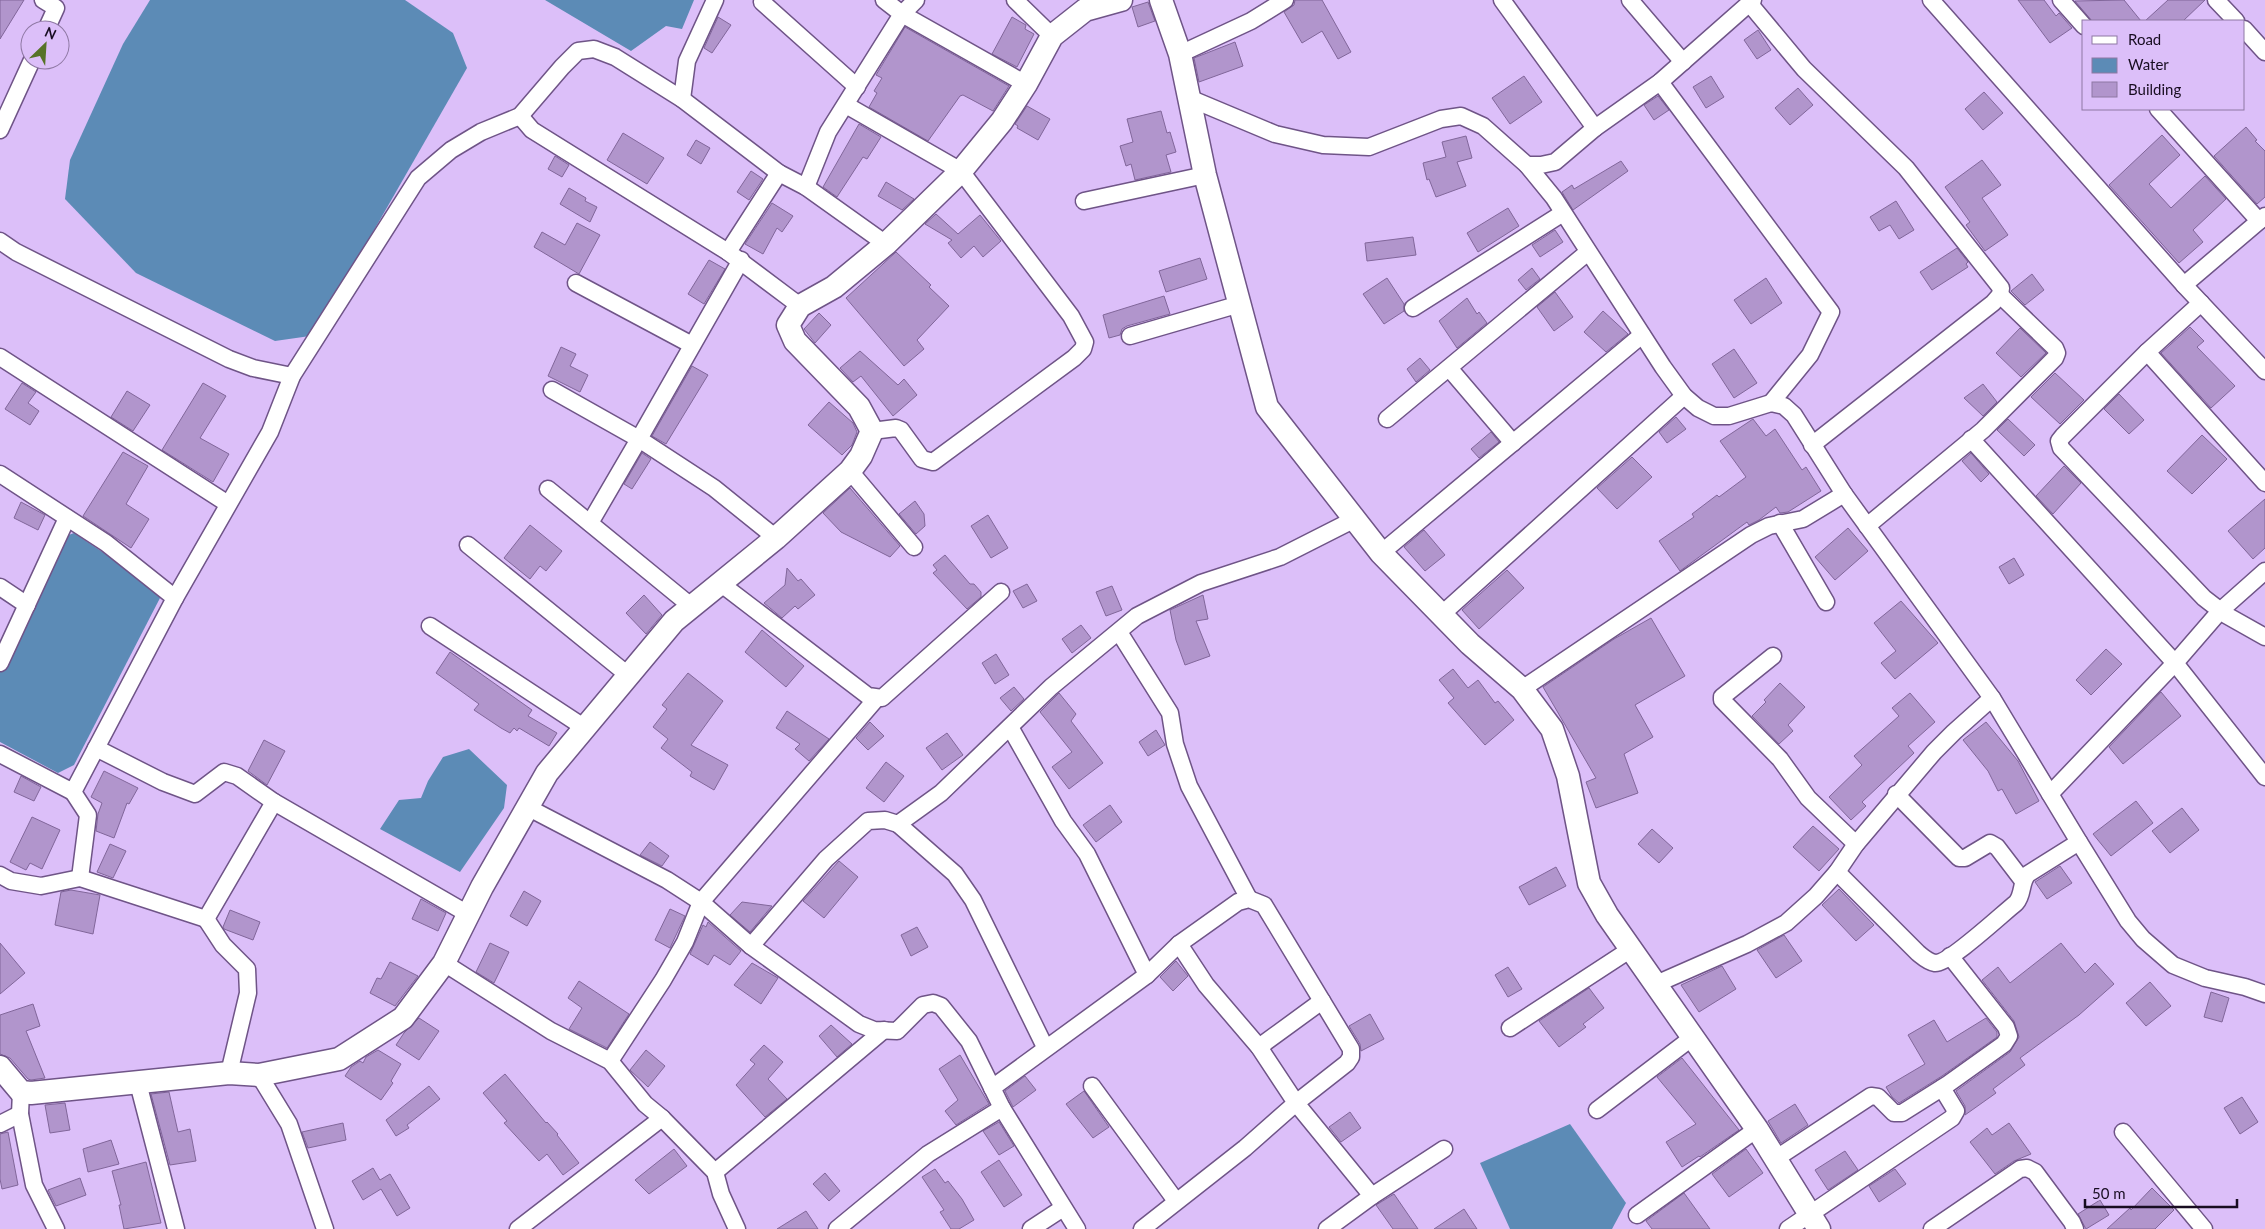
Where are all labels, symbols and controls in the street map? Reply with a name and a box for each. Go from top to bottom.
north arrow [20,20,70,70]
legend [2082,20,2245,110]
text: N [42,23,59,43]
text: Road [2128,30,2161,48]
text: Water [2128,55,2169,73]
text: Building [2128,80,2181,98]
scale bar [2085,1176,2238,1208]
text: 50 m [2092,1184,2126,1202]

